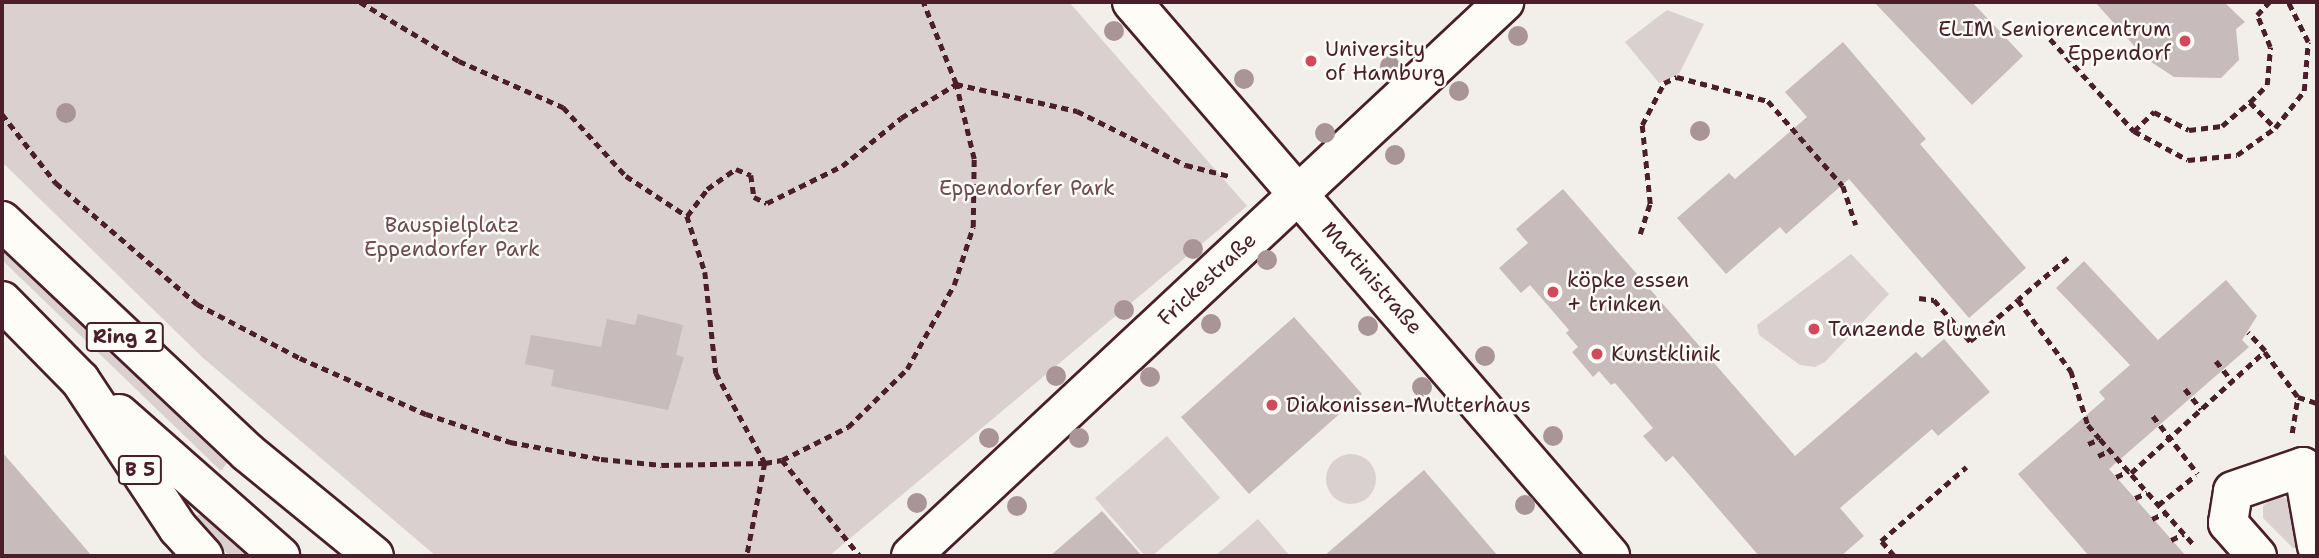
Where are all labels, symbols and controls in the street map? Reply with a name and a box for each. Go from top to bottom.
place label: ELIM Seniorencentrum Eppendorf [1938,16,2171,66]
marker: ELIM Seniorencentrum Eppendorf [2177,33,2193,49]
place label: University of Hamburg [1325,36,1445,86]
marker: University of Hamburg [1303,53,1319,69]
park label: Eppendorfer Park [939,175,1115,201]
park label: Bauspielplatz Eppendorfer Park [364,212,540,262]
street label: Martinistraße [1316,217,1428,339]
street label: Frickestraße [1153,227,1261,331]
place label: köpke essen + trinken [1567,267,1689,317]
marker: köpke essen + trinken [1545,284,1561,300]
place label: Tanzende Blumen [1828,316,2006,342]
marker: Tanzende Blumen [1806,321,1822,337]
road number: Ring 2 [85,322,165,352]
place label: Kunstklinik [1611,341,1721,367]
marker: Kunstklinik [1589,346,1605,362]
place label: Diakonissen-Mutterhaus [1286,392,1531,418]
marker: Diakonissen-Mutterhaus [1264,397,1280,413]
road number: B 5 [117,454,163,485]

